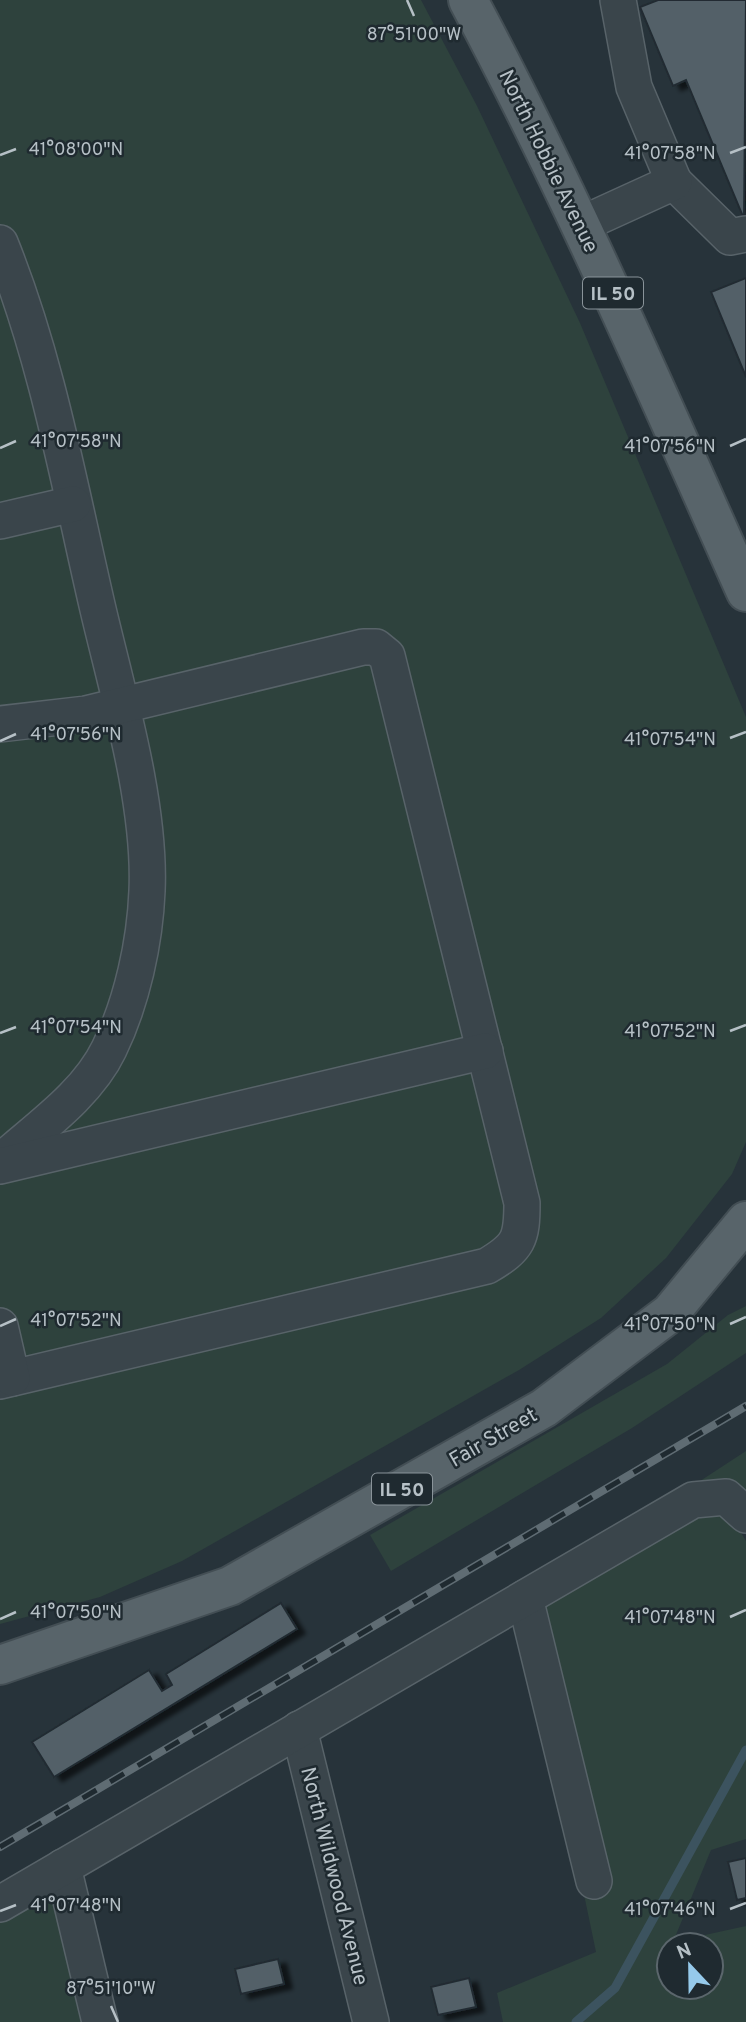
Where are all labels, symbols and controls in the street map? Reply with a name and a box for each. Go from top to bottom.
text: 87°51'00"W [367,24,461,47]
street label: North Hobbie Avenue [492,66,604,258]
text: 41°08'00"N [29,139,123,162]
text: 41°07'58"N [624,143,716,166]
road number: IL 50 [583,278,643,308]
text: 41°07'58"N [30,431,122,454]
text: 41°07'56"N [624,436,716,459]
text: 41°07'56"N [30,724,122,747]
text: 41°07'54"N [624,729,716,752]
text: 41°07'54"N [30,1017,122,1040]
text: 41°07'52"N [624,1021,716,1044]
text: 41°07'52"N [30,1310,122,1333]
text: 41°07'50"N [624,1314,716,1337]
street label: Fair Street [445,1402,543,1474]
road number: IL 50 [372,1474,432,1504]
text: 41°07'50"N [30,1602,122,1625]
text: 41°07'48"N [624,1607,716,1630]
street label: North Wildwood Avenue [293,1764,374,1988]
text: 41°07'48"N [30,1895,122,1918]
text: 41°07'46"N [624,1899,716,1922]
north arrow [655,1931,725,2001]
text: N [674,1938,695,1966]
text: 87°51'10"W [66,1978,156,2001]

